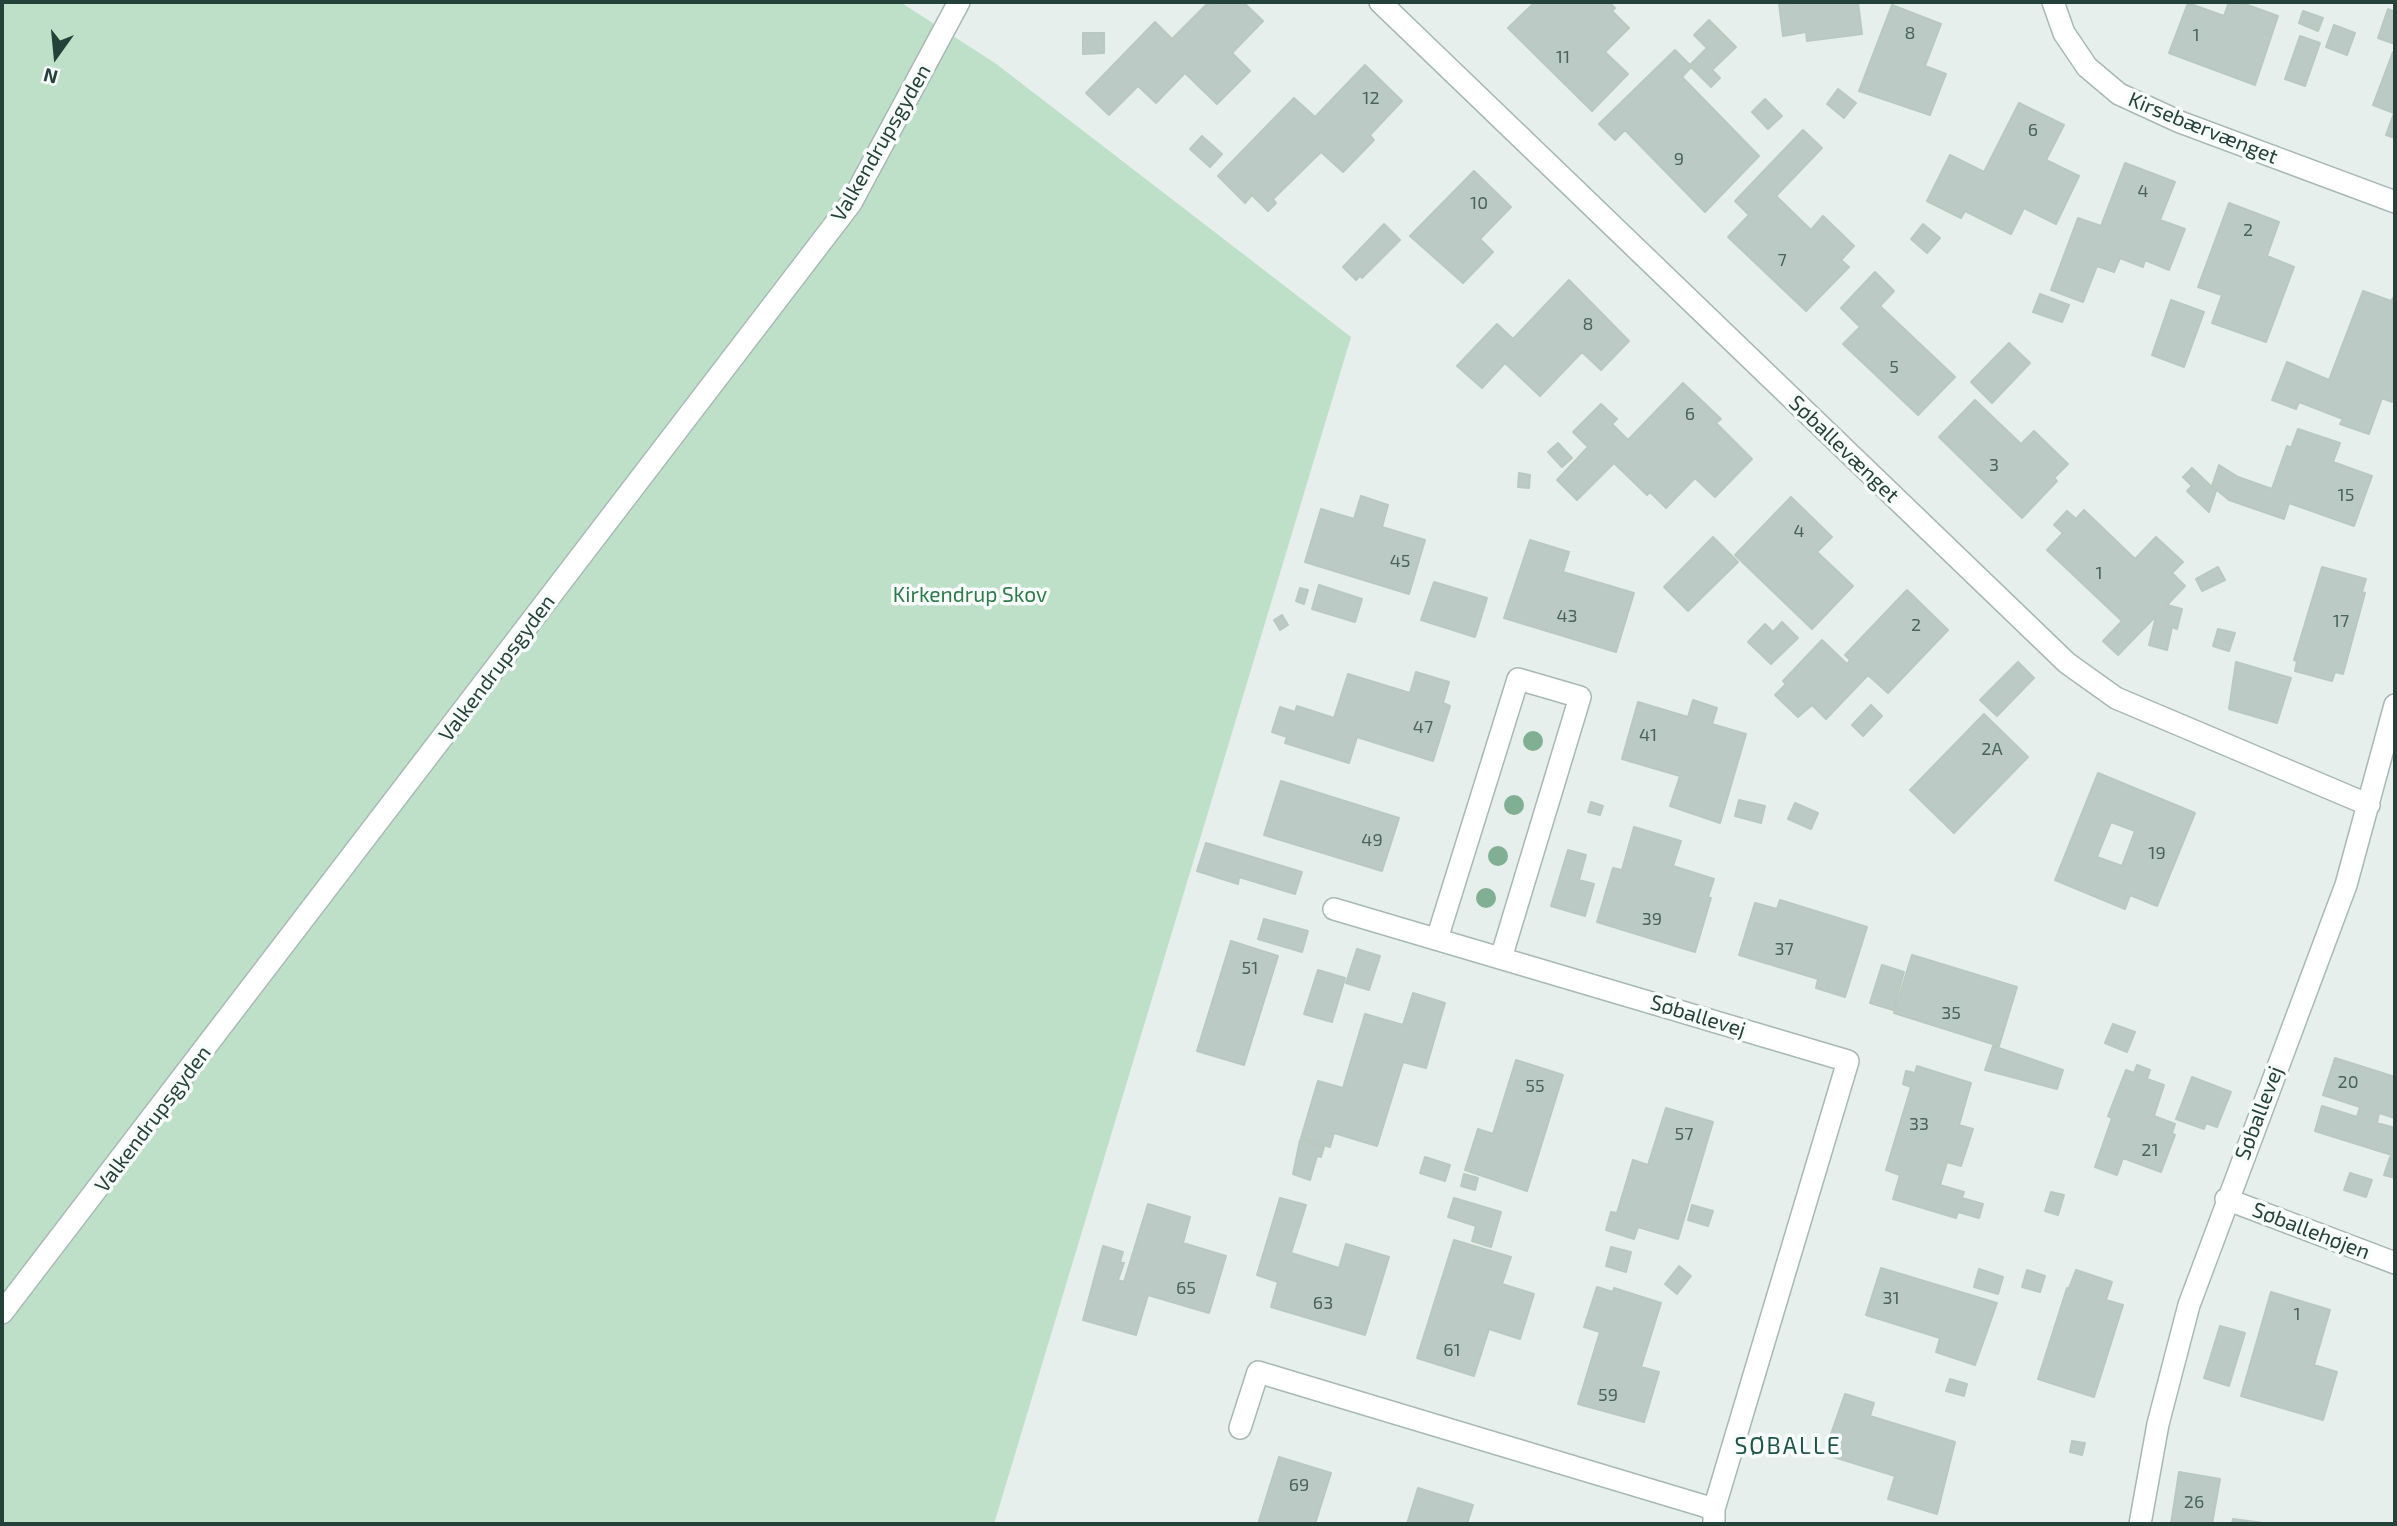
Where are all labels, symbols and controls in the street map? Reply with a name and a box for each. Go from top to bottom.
north arrow [21,21,91,91]
house number: 8 [1905,22,1915,44]
house number: 1 [2192,24,2200,46]
house number: 11 [1556,46,1570,68]
street label: Valkendrupsgyden [826,60,936,226]
text: N [41,64,60,90]
house number: 12 [1362,87,1380,109]
street label: Kirsebærvænget [2125,87,2281,169]
house number: 6 [2028,119,2038,141]
house number: 9 [1674,148,1684,170]
house number: 4 [2137,180,2149,202]
house number: 10 [1470,192,1488,214]
house number: 2 [2243,219,2253,241]
house number: 7 [1777,249,1787,271]
house number: 8 [1583,313,1593,335]
house number: 5 [1889,356,1899,378]
street label: Søballevænget [1784,390,1904,508]
house number: 6 [1685,403,1695,425]
house number: 3 [1989,454,1999,476]
house number: 15 [2338,484,2354,506]
house number: 4 [1793,520,1805,542]
house number: 45 [1390,550,1410,572]
house number: 1 [2095,562,2103,584]
park label: Kirkendrup Skov [893,582,1047,608]
street label: Valkendrupsgyden [434,590,560,746]
house number: 43 [1556,605,1578,627]
house number: 17 [2333,610,2349,632]
house number: 2 [1911,614,1921,636]
house number: 47 [1413,716,1433,738]
house number: 41 [1639,724,1657,746]
house number: 2A [1981,738,2003,760]
house number: 49 [1361,829,1383,851]
house number: 19 [2148,842,2166,864]
house number: 39 [1642,908,1662,930]
house number: 37 [1774,938,1794,960]
house number: 51 [1242,957,1258,979]
street label: Søballevej [1647,990,1749,1042]
house number: 35 [1941,1002,1961,1024]
street label: Valkendrupsgyden [90,1041,216,1197]
street label: Søballevej [2230,1063,2288,1163]
house number: 20 [2338,1071,2358,1093]
house number: 55 [1525,1075,1545,1097]
house number: 33 [1909,1113,1929,1135]
house number: 57 [1675,1123,1693,1145]
house number: 21 [2141,1139,2159,1161]
street label: Søballehøjen [2249,1197,2373,1265]
house number: 65 [1176,1277,1196,1299]
house number: 31 [1882,1287,1900,1309]
house number: 63 [1313,1292,1333,1314]
house number: 1 [2293,1303,2301,1325]
house number: 61 [1443,1339,1461,1361]
house number: 59 [1598,1384,1618,1406]
district label: SØBALLE [1735,1432,1841,1460]
house number: 69 [1289,1474,1309,1496]
house number: 26 [2184,1491,2204,1513]

